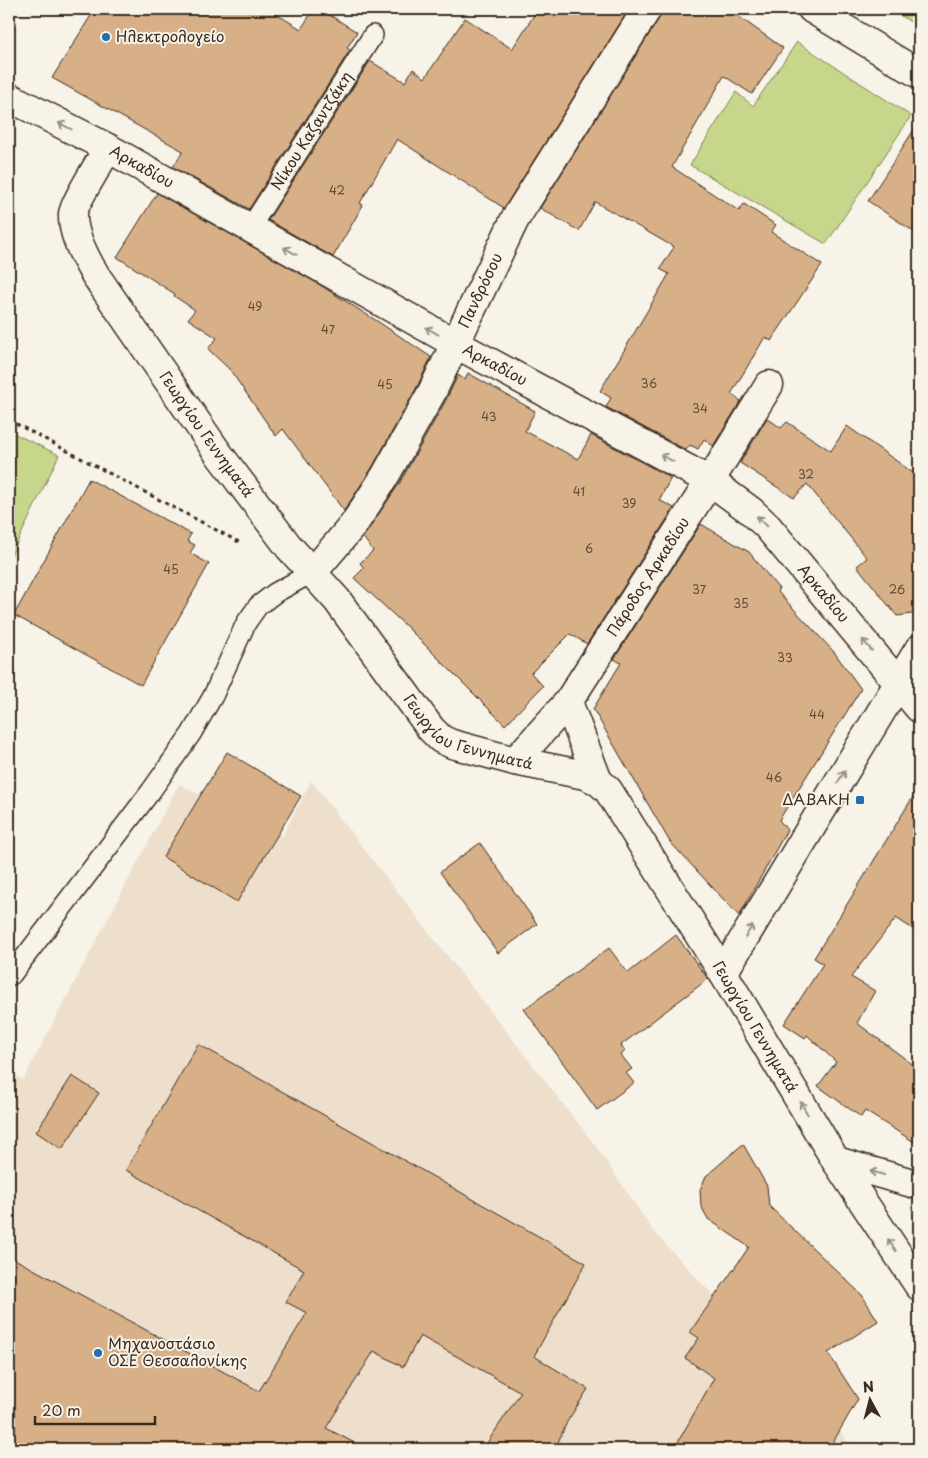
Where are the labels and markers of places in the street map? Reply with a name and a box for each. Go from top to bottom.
place label: Ηλεκτρολογείο [116,24,224,47]
marker: Ηλεκτρολογείο [100,31,112,43]
place label: ΔΑΒΑΚΗ [782,787,850,810]
marker: ΔΑΒΑΚΗ [854,794,866,806]
place label: Μηχανοστάσιο ΟΣΕ Θεσσαλονίκης [108,1331,248,1371]
marker: Μηχανοστάσιο ΟΣΕ Θεσσαλονίκης [92,1347,104,1359]

